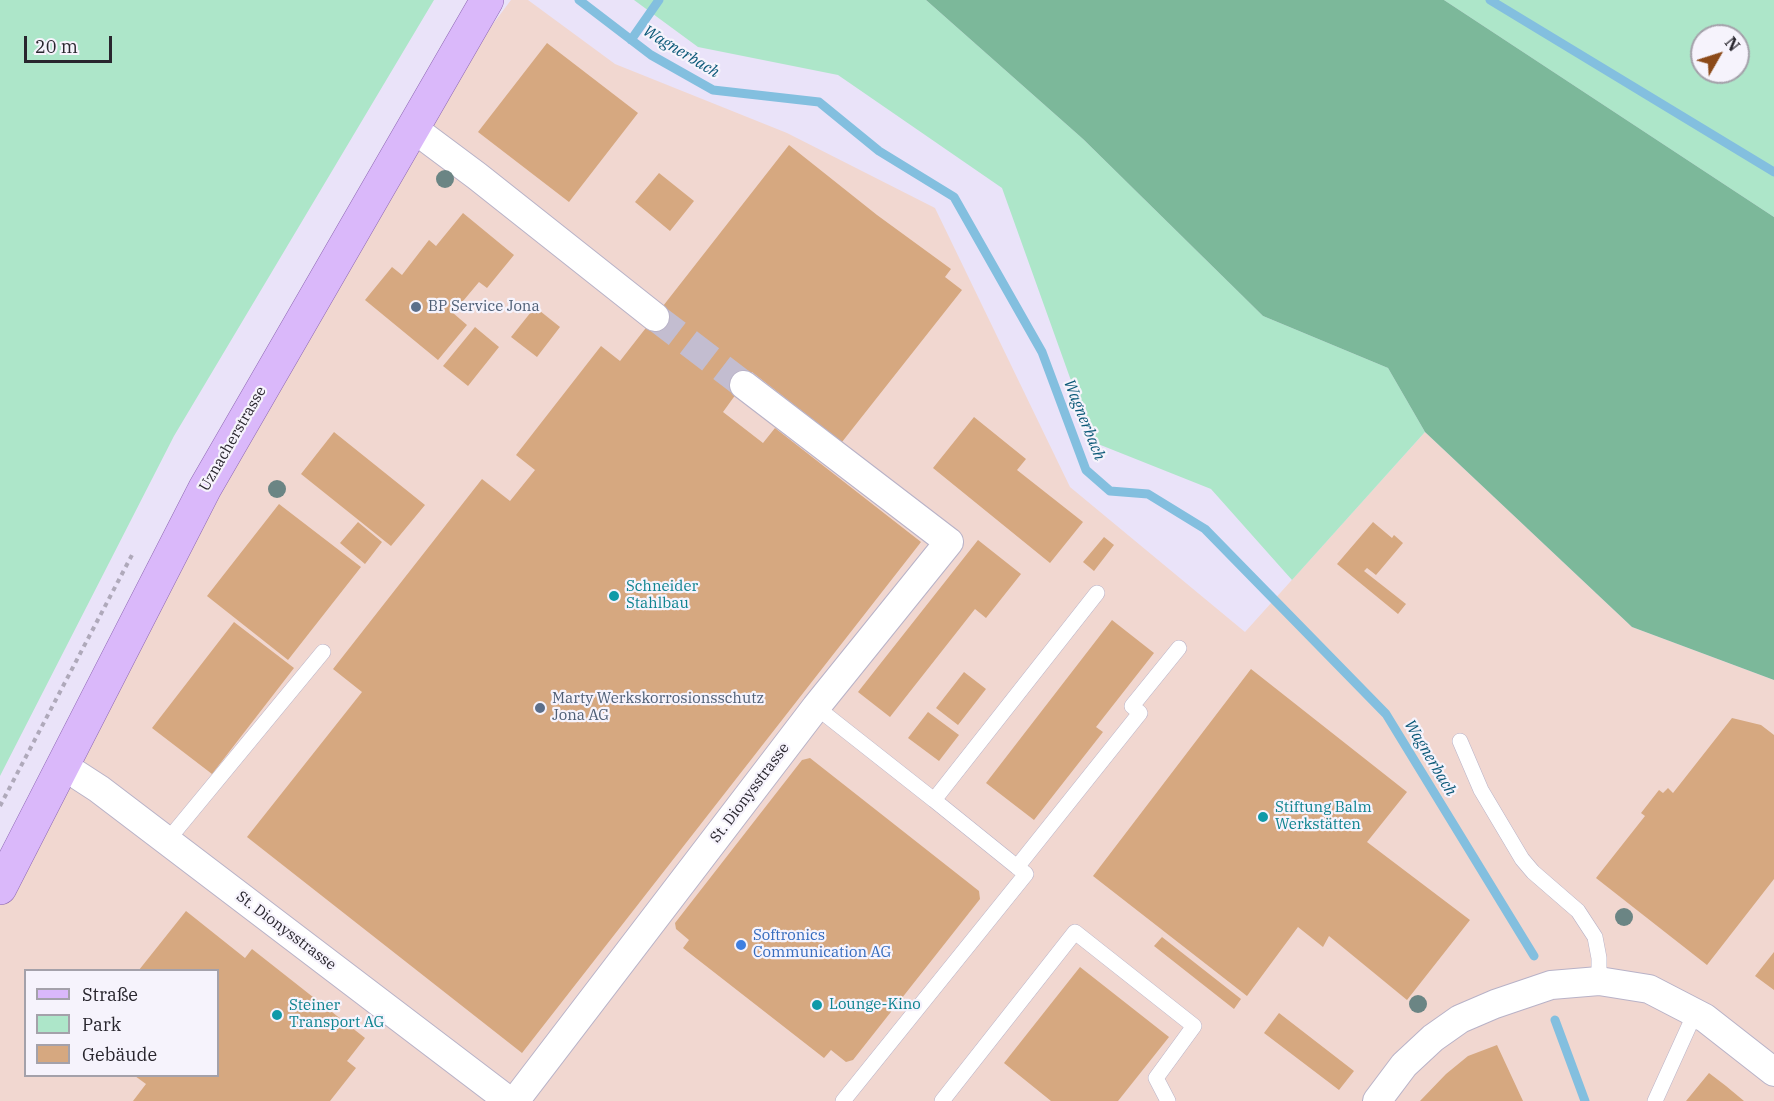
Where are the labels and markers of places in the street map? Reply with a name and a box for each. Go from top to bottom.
place label: BP Service Jona [428,298,540,316]
marker: BP Service Jona [409,300,423,314]
place label: Schneider Stahlbau [626,578,698,613]
marker: Schneider Stahlbau [607,589,621,603]
place label: Marty Werkskorrosionsschutz Jona AG [552,690,764,725]
marker: Marty Werkskorrosionsschutz Jona AG [533,701,547,715]
place label: Stiftung Balm Werkstätten [1275,799,1372,834]
marker: Stiftung Balm Werkstätten [1256,810,1270,824]
place label: Softronics Communication AG [753,927,891,962]
marker: Softronics Communication AG [734,938,748,952]
place label: Lounge-Kino [829,996,921,1014]
place label: Steiner Transport AG [289,997,384,1032]
marker: Lounge-Kino [810,998,824,1012]
marker: Steiner Transport AG [270,1008,284,1022]

